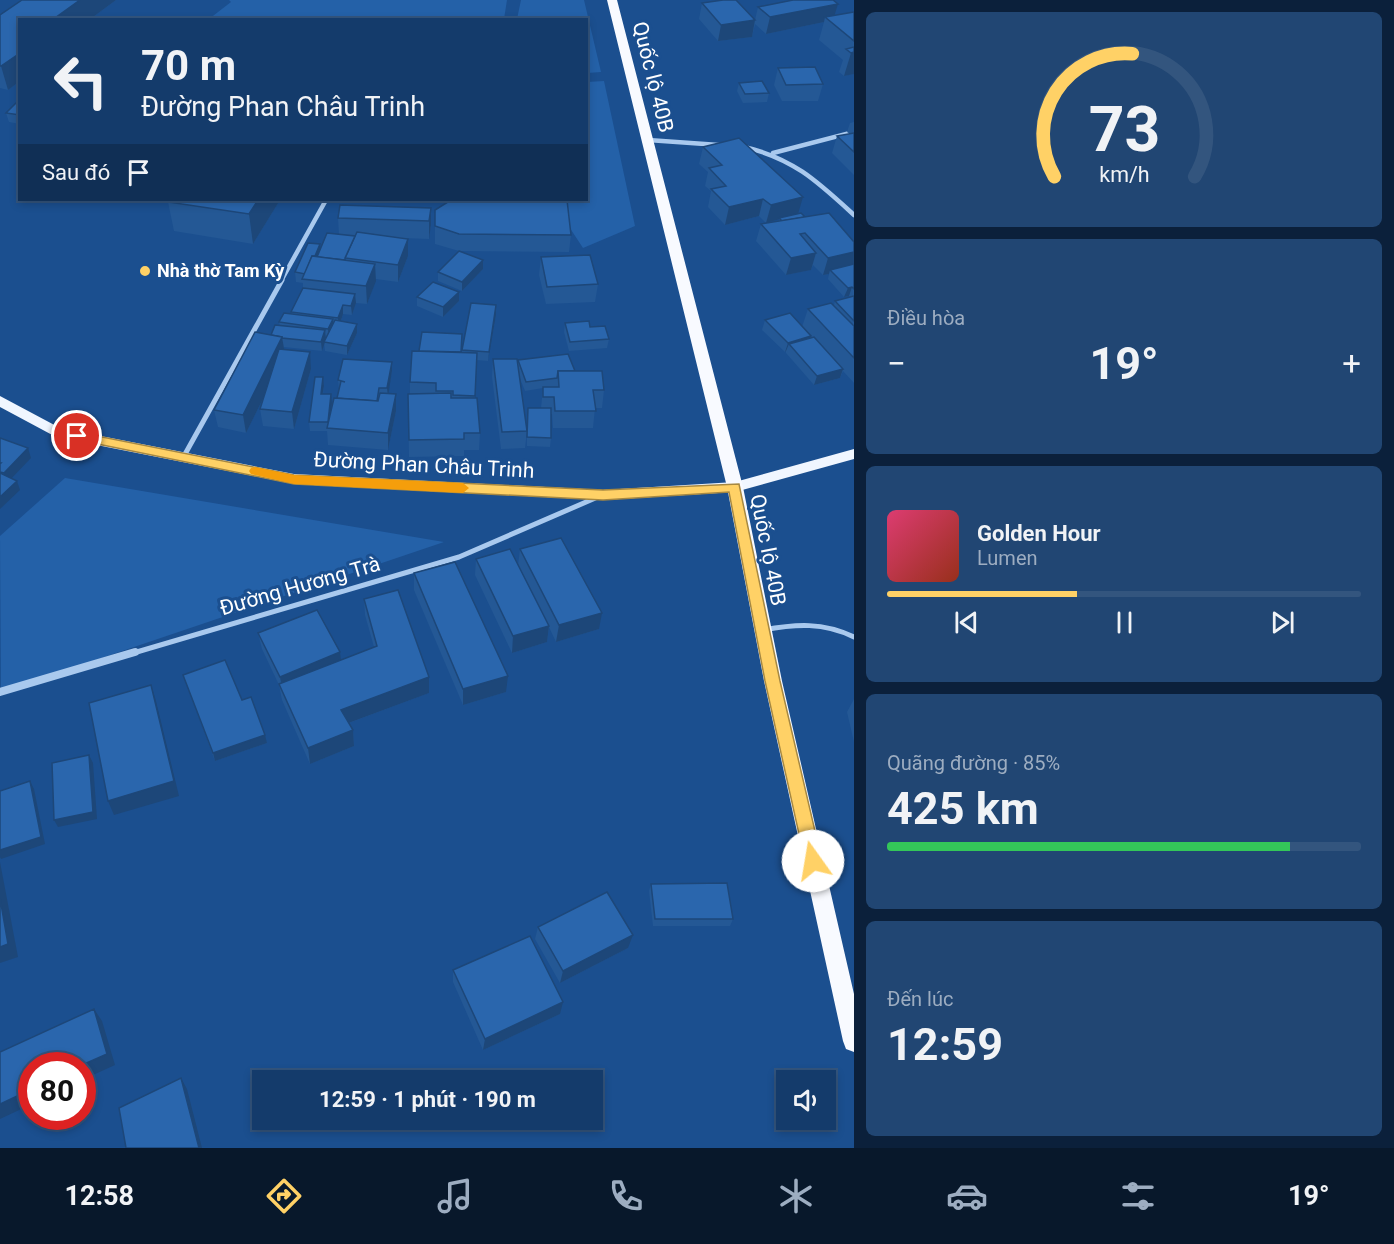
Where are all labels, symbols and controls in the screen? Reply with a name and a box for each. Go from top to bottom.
street label: Quốc lộ 40B [628,19,678,135]
text: 70 m [141,41,236,90]
icon: left [42,42,120,120]
text: Đường Phan Châu Trinh [141,91,425,123]
text: 73 [1088,93,1160,166]
icon: arrive [122,156,155,189]
text: Sau đó [42,160,110,185]
text: km/h [1099,162,1149,187]
place label: Nhà thờ Tam Kỳ [157,260,285,281]
marker: Nhà thờ Tam Kỳ [138,264,152,278]
text: Điều hòa [887,306,965,330]
text: 19° [1089,337,1159,390]
text: − [887,344,906,383]
text: + [1342,344,1361,383]
pin [51,410,102,461]
icon: arrive [60,419,93,452]
street label: Đường Phan Châu Trinh [313,447,535,483]
street label: Quốc lộ 40B [745,492,791,608]
text: Golden Hour [977,521,1101,546]
text: Lumen [977,546,1038,570]
street label: Đường Hương Trà [217,552,383,620]
icon: previous [950,606,983,639]
icon: pause [1108,606,1141,639]
icon: next [1266,606,1299,639]
text: Quãng đường · 85% [887,751,1060,775]
text: 425 km [887,782,1039,835]
position arrow [781,829,845,893]
text: Đến lúc [887,987,953,1011]
text: 12:59 [887,1018,1003,1071]
speed limit sign: 80 [18,1052,96,1130]
map controls [776,1070,836,1130]
button: sound [776,1070,836,1130]
text: 12:59 · 1 phút · 190 m [319,1087,536,1112]
icon: directions [263,1175,305,1217]
icon: music [434,1175,476,1217]
icon: phone [605,1175,647,1217]
icon: climate [775,1175,817,1217]
icon: car [946,1175,988,1217]
icon: filters [1117,1175,1159,1217]
text: 12:58 [64,1180,134,1212]
text: 19° [1288,1180,1330,1212]

